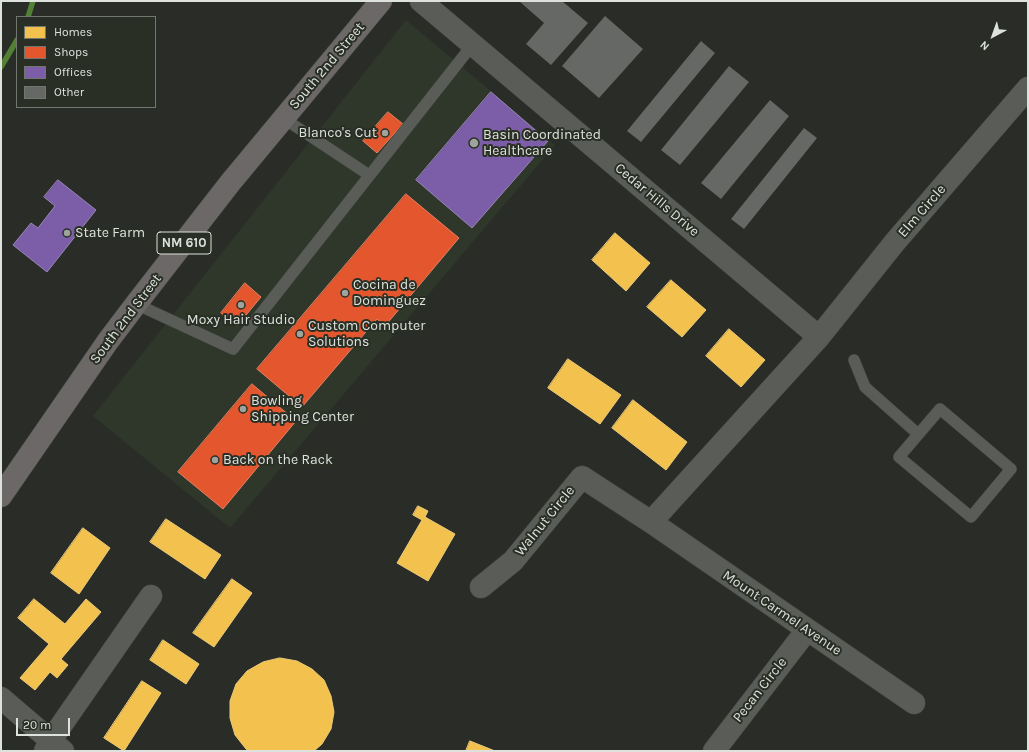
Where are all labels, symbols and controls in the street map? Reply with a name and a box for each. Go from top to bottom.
legend [16,16,156,108]
north arrow [973,16,1013,56]
street label: South 2nd Street [286,19,368,113]
text: Homes [54,25,92,39]
text: N [978,38,992,53]
text: Shops [54,45,88,59]
text: Offices [54,65,92,79]
text: Other [54,85,84,99]
place label: Blanco's Cut [298,125,377,141]
place label: Basin Coordinated Healthcare [483,127,601,160]
marker: Blanco's Cut [380,128,390,138]
marker: Basin Coordinated Healthcare [468,137,480,149]
street label: Cedar Hills Drive [611,160,703,240]
street label: Elm Circle [895,181,949,241]
place label: State Farm [75,225,145,241]
marker: State Farm [62,228,72,238]
road number: NM 610 [157,232,211,254]
street label: South 2nd Street [87,271,165,367]
place label: Cocina de Dominguez [353,277,426,310]
marker: Cocina de Dominguez [340,288,350,298]
marker: Moxy Hair Studio [236,300,246,310]
place label: Moxy Hair Studio [187,312,295,328]
place label: Custom Computer Solutions [308,318,425,350]
marker: Custom Computer Solutions [295,329,305,339]
place label: Bowling Shipping Center [251,393,354,426]
marker: Bowling Shipping Center [238,404,248,414]
place label: Back on the Rack [223,452,333,468]
marker: Back on the Rack [210,455,220,465]
street label: Walnut Circle [512,483,578,559]
street label: Mount Carmel Avenue [719,567,845,659]
street label: Pecan Circle [729,654,791,726]
scale bar [18,710,72,736]
text: 20 m [23,718,51,732]

